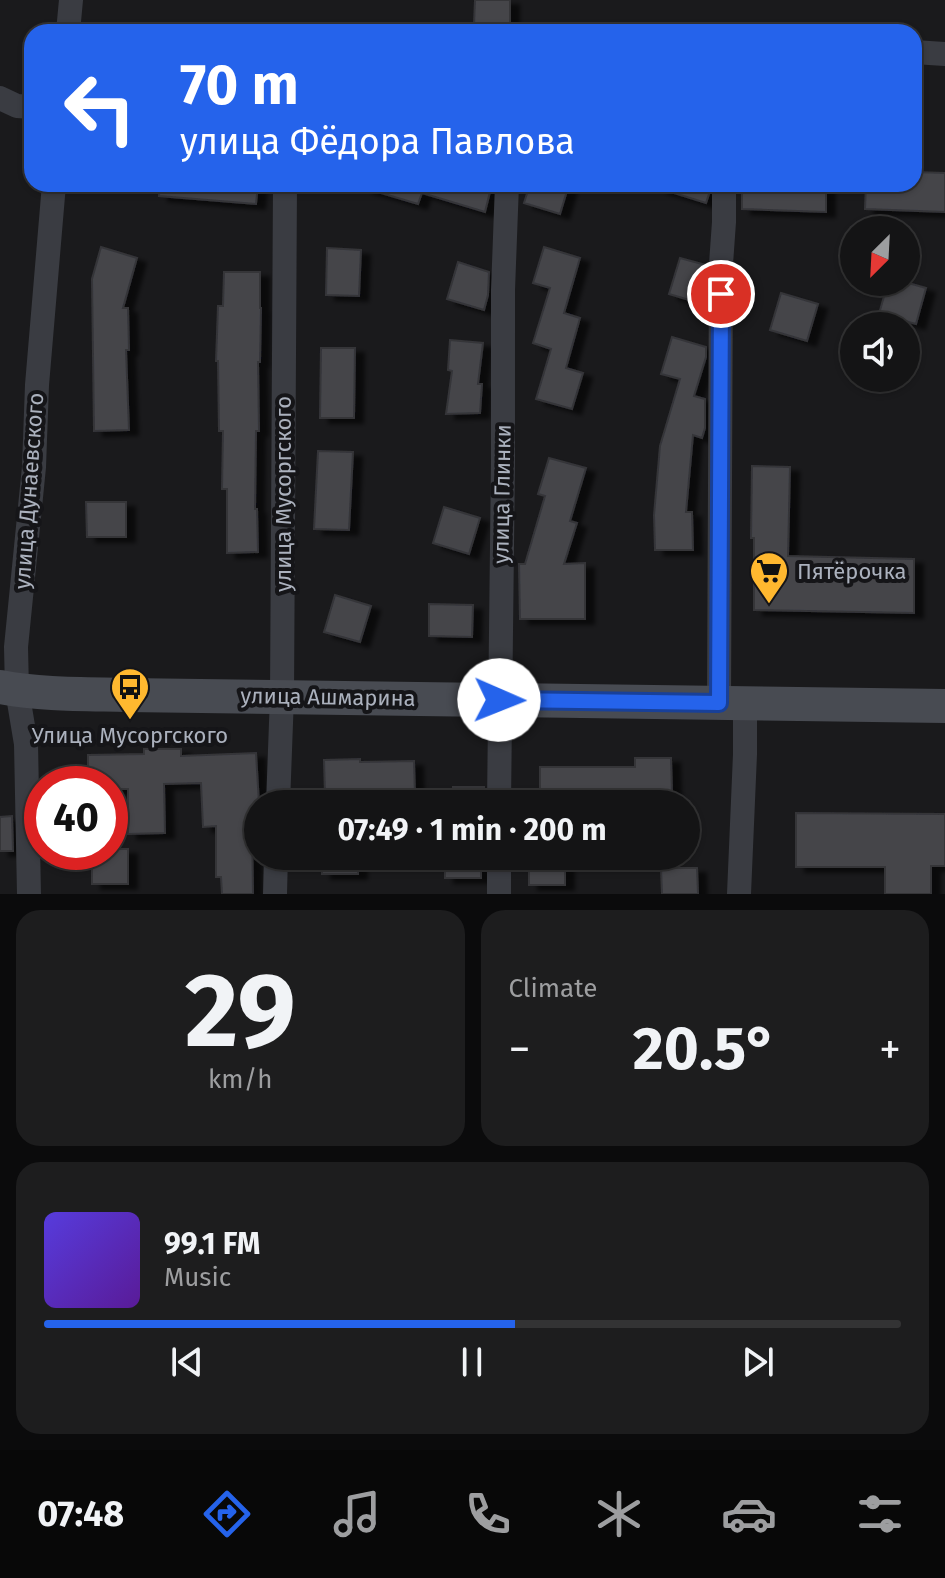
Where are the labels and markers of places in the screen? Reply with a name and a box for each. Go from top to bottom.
pin [687,260,755,328]
supermarket icon: Пятёрочка [748,550,790,605]
place label: Пятёрочка [797,558,906,585]
bus stop icon: Улица Мусоргского [109,666,151,721]
place label: Улица Мусоргского [32,722,228,749]

